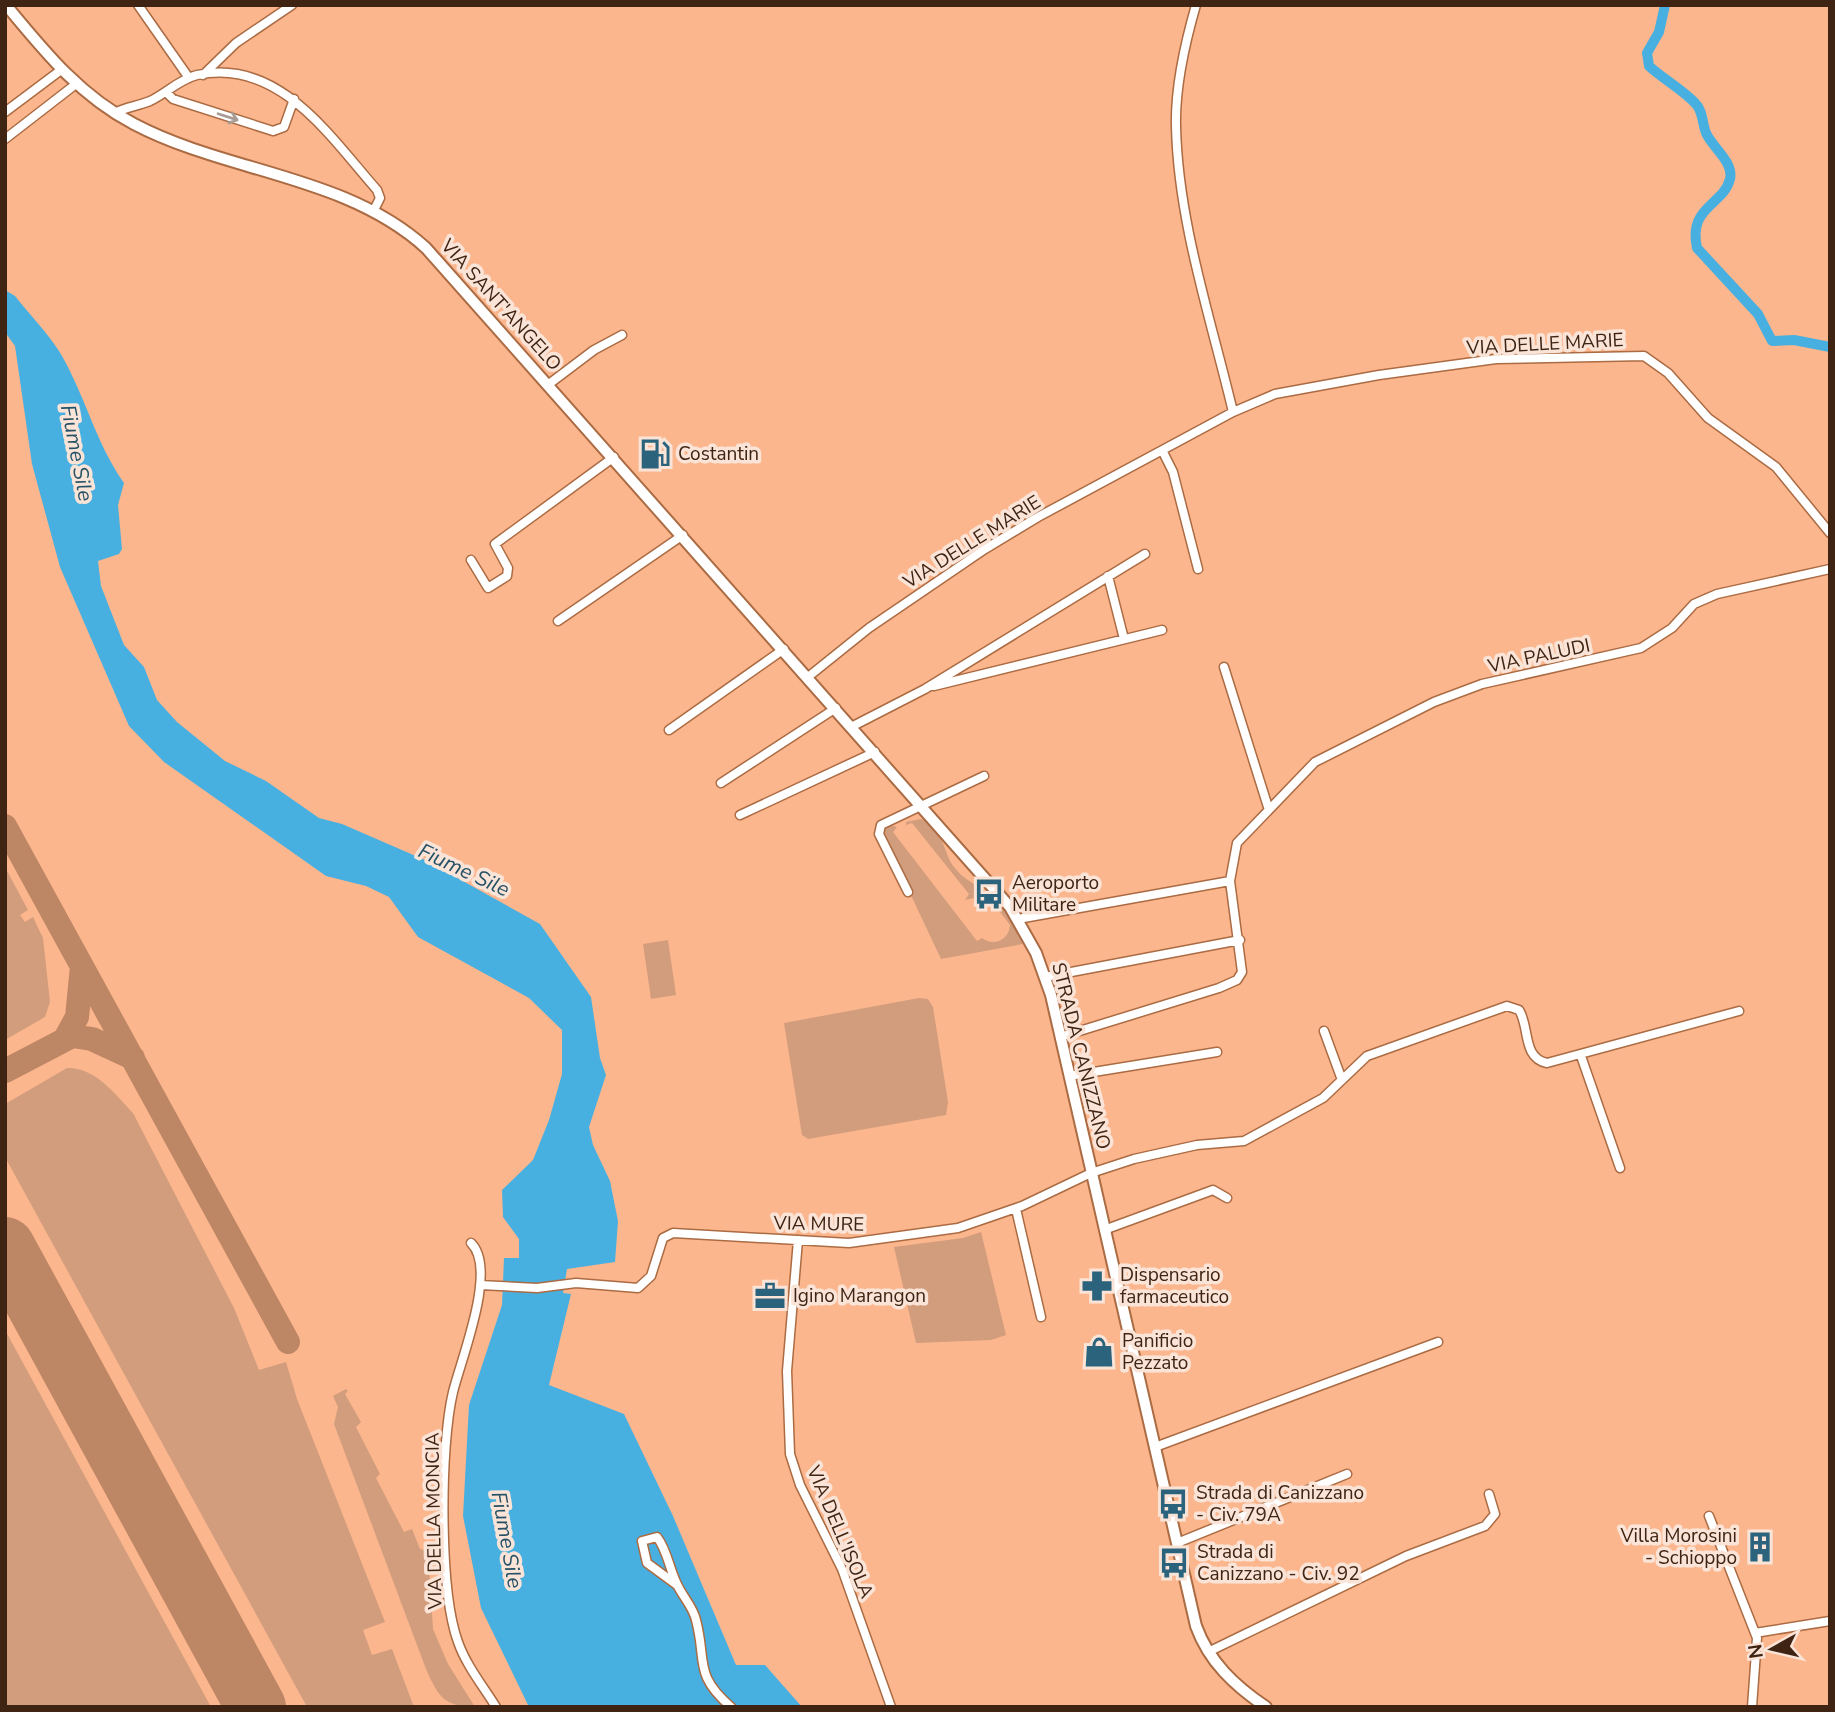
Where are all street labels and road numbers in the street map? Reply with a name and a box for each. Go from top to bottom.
street label: VIA SANT'ANGELO [434,233,567,376]
street label: VIA DELLE MARIE [1465,327,1624,361]
street label: VIA DELLE MARIE [898,489,1046,595]
street label: VIA PALUDI [1485,632,1592,680]
street label: STRADA CANIZZANO [1045,960,1117,1152]
street label: VIA MURE [772,1210,865,1238]
street label: VIA DELLA MONCIA [419,1432,449,1611]
street label: VIA DELL'ISOLA [800,1461,880,1602]

